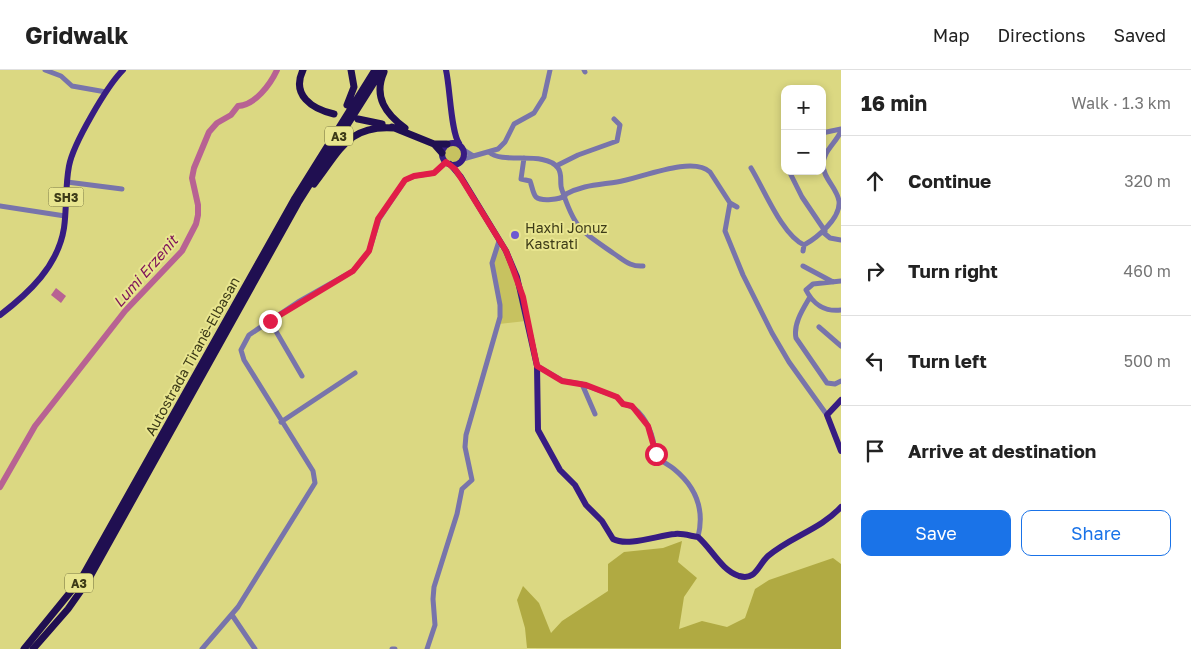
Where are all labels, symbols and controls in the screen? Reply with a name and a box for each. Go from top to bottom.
text: Gridwalk [25,20,129,49]
text: Map [933,24,969,46]
text: Directions [997,24,1085,46]
text: Saved [1113,24,1166,46]
map controls [781,85,826,175]
button: + [781,85,826,130]
text: 16 min [861,90,927,116]
text: Walk · 1.3 km [1071,93,1171,113]
road number: A3 [325,126,353,146]
button: − [781,130,826,175]
icon: ahead [861,167,889,195]
text: Continue [908,169,991,192]
text: 320 m [1124,171,1171,191]
road number: SH3 [48,188,84,206]
place label: Haxhi Jonuz Kastrati [525,219,608,252]
marker: Haxhi Jonuz Kastrati [509,229,521,241]
water label: Lumi Erzenit [109,230,182,311]
icon: right [861,257,889,285]
text: Turn right [908,259,998,282]
text: 460 m [1123,261,1171,281]
street label: Autostrada Tiranë-Elbasan [141,274,243,438]
route end [259,310,282,333]
icon: left [861,347,889,375]
text: Turn left [908,349,987,372]
text: 500 m [1124,351,1171,371]
icon: arrive [861,437,889,465]
text: Arrive at destination [908,439,1096,462]
route start [645,443,668,466]
button: Save [861,510,1011,556]
button: Share [1021,510,1171,556]
road number: A3 [65,573,93,592]

